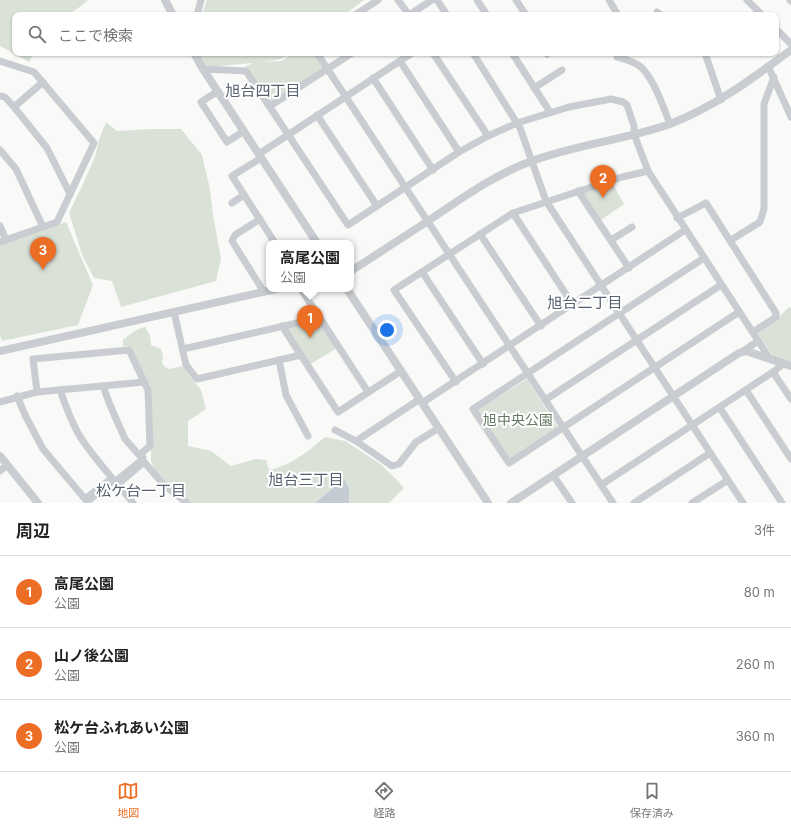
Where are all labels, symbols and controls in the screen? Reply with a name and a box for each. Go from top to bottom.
search box [12,12,779,56]
icon: search [26,23,48,45]
text: ここで検索 [58,26,133,45]
district label: 旭台四丁目 [225,81,301,100]
pin: 2 [590,165,616,198]
pin: 3 [30,237,56,270]
popup [266,240,354,292]
text: 高尾公園 [280,248,340,267]
text: 公園 [280,269,306,285]
district label: 旭台二丁目 [547,293,623,312]
pin: 1 [297,305,323,338]
your location [377,320,397,340]
park label: 旭中央公園 [483,411,553,428]
district label: 旭台三丁目 [268,470,344,489]
district label: 松ケ台一丁目 [96,481,186,500]
text: 周辺 [16,521,50,541]
text: 3件 [754,522,775,538]
text: 高尾公園 [54,574,114,593]
text: 1 [26,584,32,600]
text: 80 m [744,584,775,600]
text: 公園 [54,595,80,611]
text: 山ノ後公園 [54,646,129,665]
text: 2 [25,656,33,672]
text: 260 m [736,656,775,672]
text: 公園 [54,667,80,683]
text: 松ケ台ふれあい公園 [54,718,189,737]
text: 3 [25,728,33,744]
text: 360 m [736,728,775,744]
text: 公園 [54,739,80,755]
tab: 地図 [117,780,139,820]
tab: 経路 [373,780,395,820]
tab: 保存済み [630,780,674,820]

